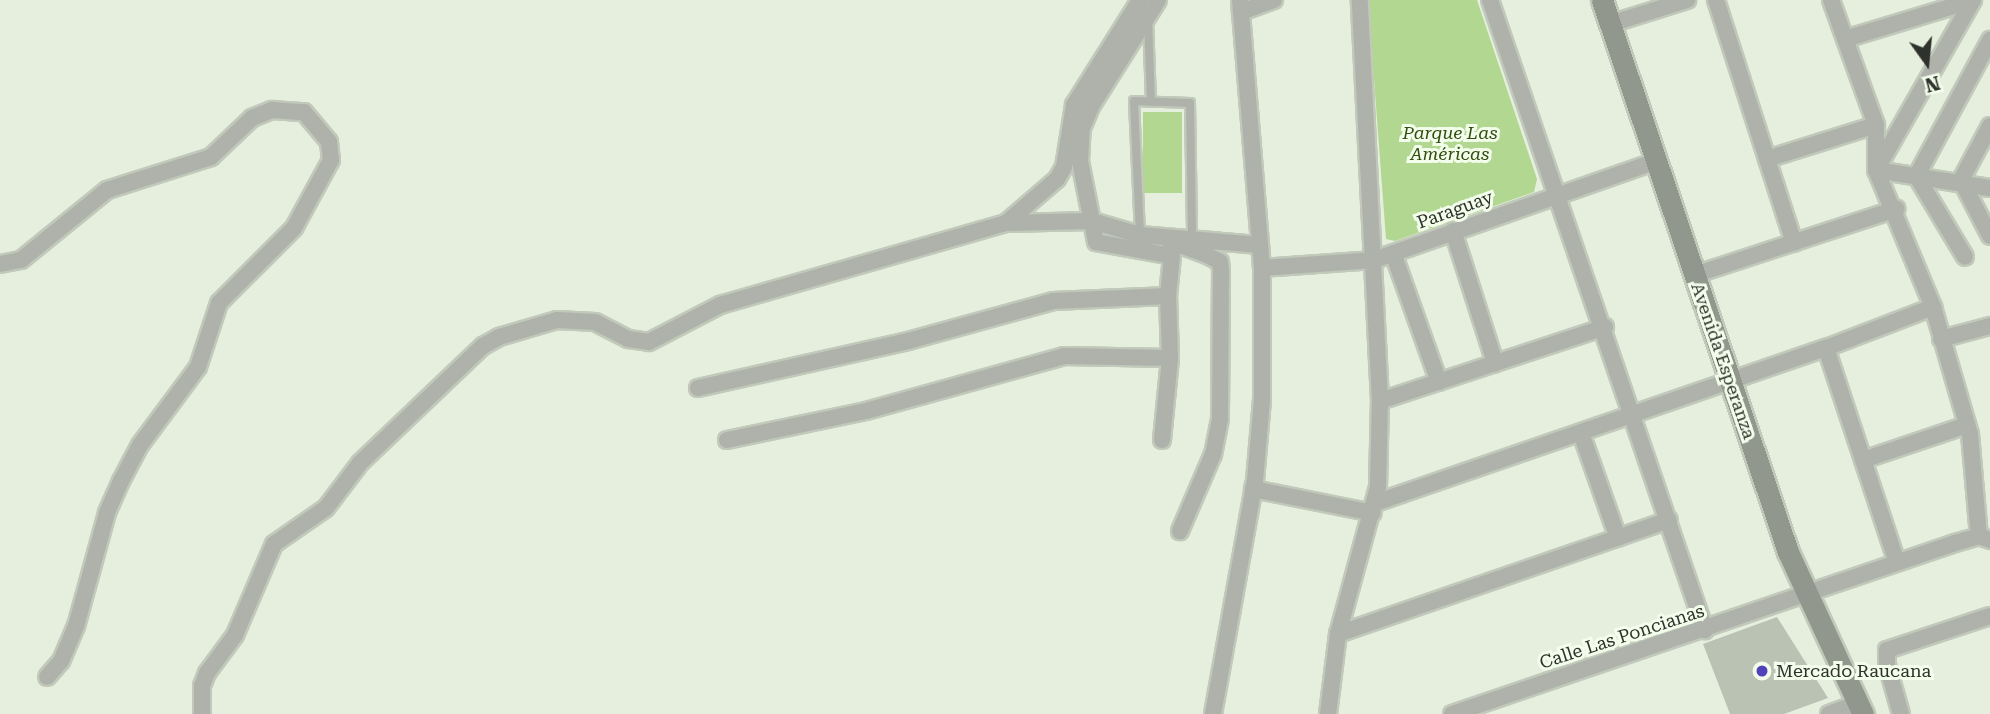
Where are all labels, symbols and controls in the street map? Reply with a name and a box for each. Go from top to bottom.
north arrow [1892,28,1962,98]
text: N [1923,71,1943,97]
park label: Parque Las Américas [1402,123,1498,166]
street label: Paraguay [1414,186,1496,234]
street label: Avenida Esperanza [1686,280,1760,442]
street label: Calle Las Poncianas [1537,600,1707,674]
place label: Mercado Raucana [1776,660,1931,682]
marker: Mercado Raucana [1754,663,1770,679]

